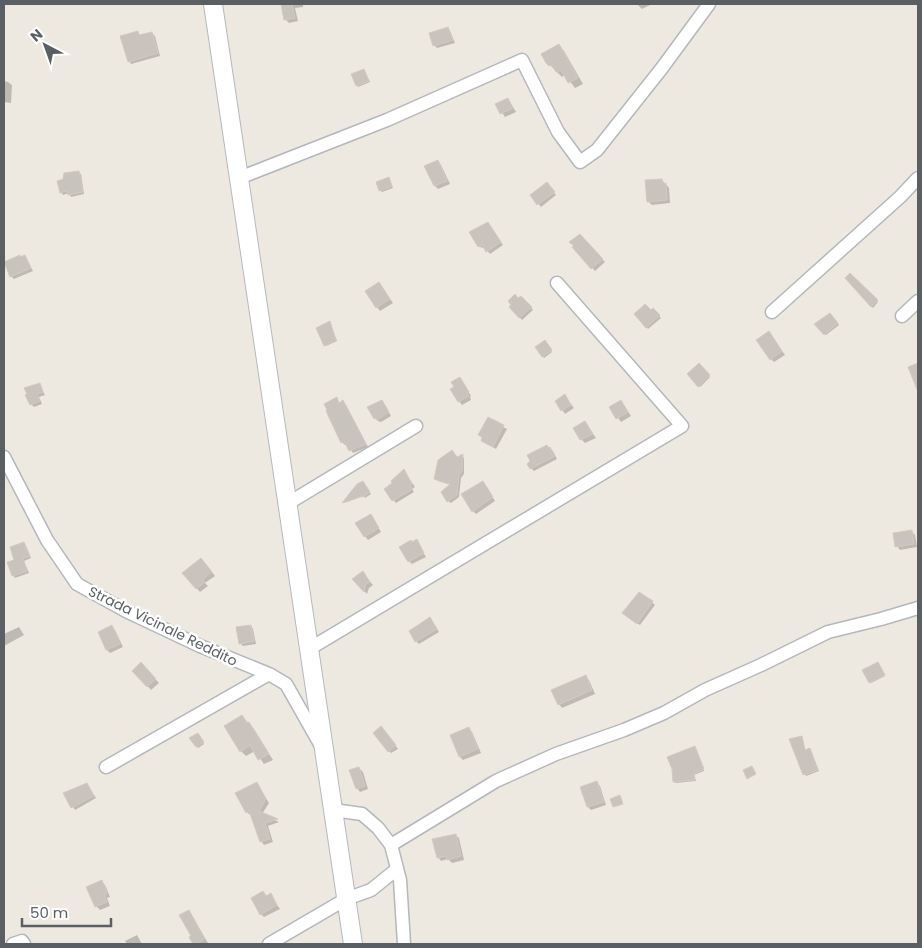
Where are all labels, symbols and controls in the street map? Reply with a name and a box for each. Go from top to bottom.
north arrow [20,20,70,70]
text: N [26,24,47,46]
street label: Strada Vicinale Reddito [85,581,241,671]
scale bar [22,896,111,928]
text: 50 m [30,902,68,923]

